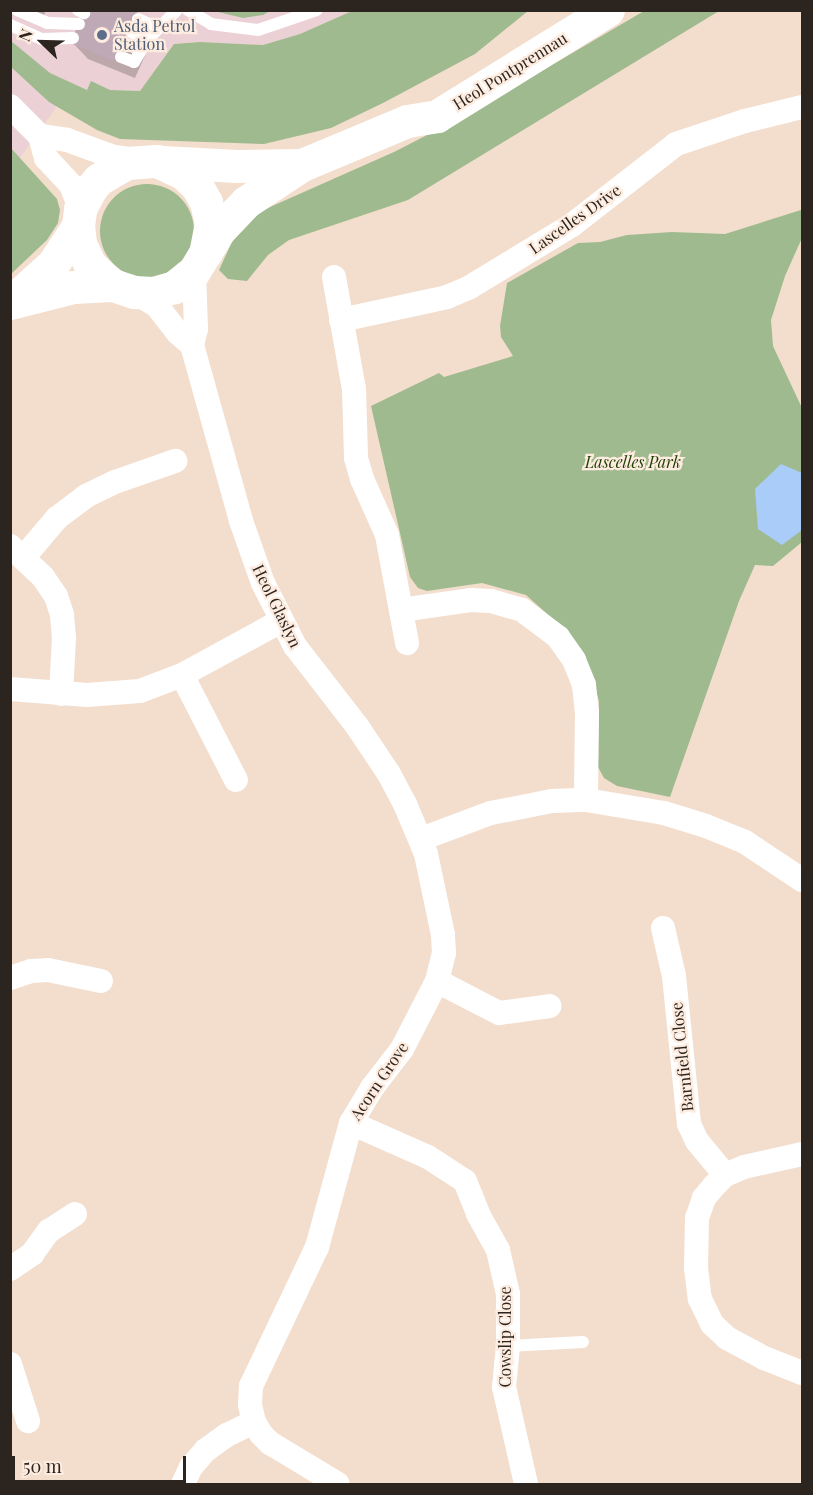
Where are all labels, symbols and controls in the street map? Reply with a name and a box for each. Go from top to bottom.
north arrow [12,12,72,72]
place label: Asda Petrol Station [114,16,195,54]
text: N [13,25,37,44]
marker: Asda Petrol Station [95,28,109,42]
street label: Heol Pontprennau [449,28,571,114]
street label: Lascelles Drive [525,180,625,258]
park label: Lascelles Park [585,452,681,472]
street label: Heol Glaslyn [249,561,305,651]
street label: Barnfield Close [667,1001,697,1113]
street label: Acorn Grove [346,1038,412,1124]
street label: Cowslip Close [495,1286,515,1388]
scale bar [15,1444,189,1482]
text: 50 m [23,1454,62,1478]

